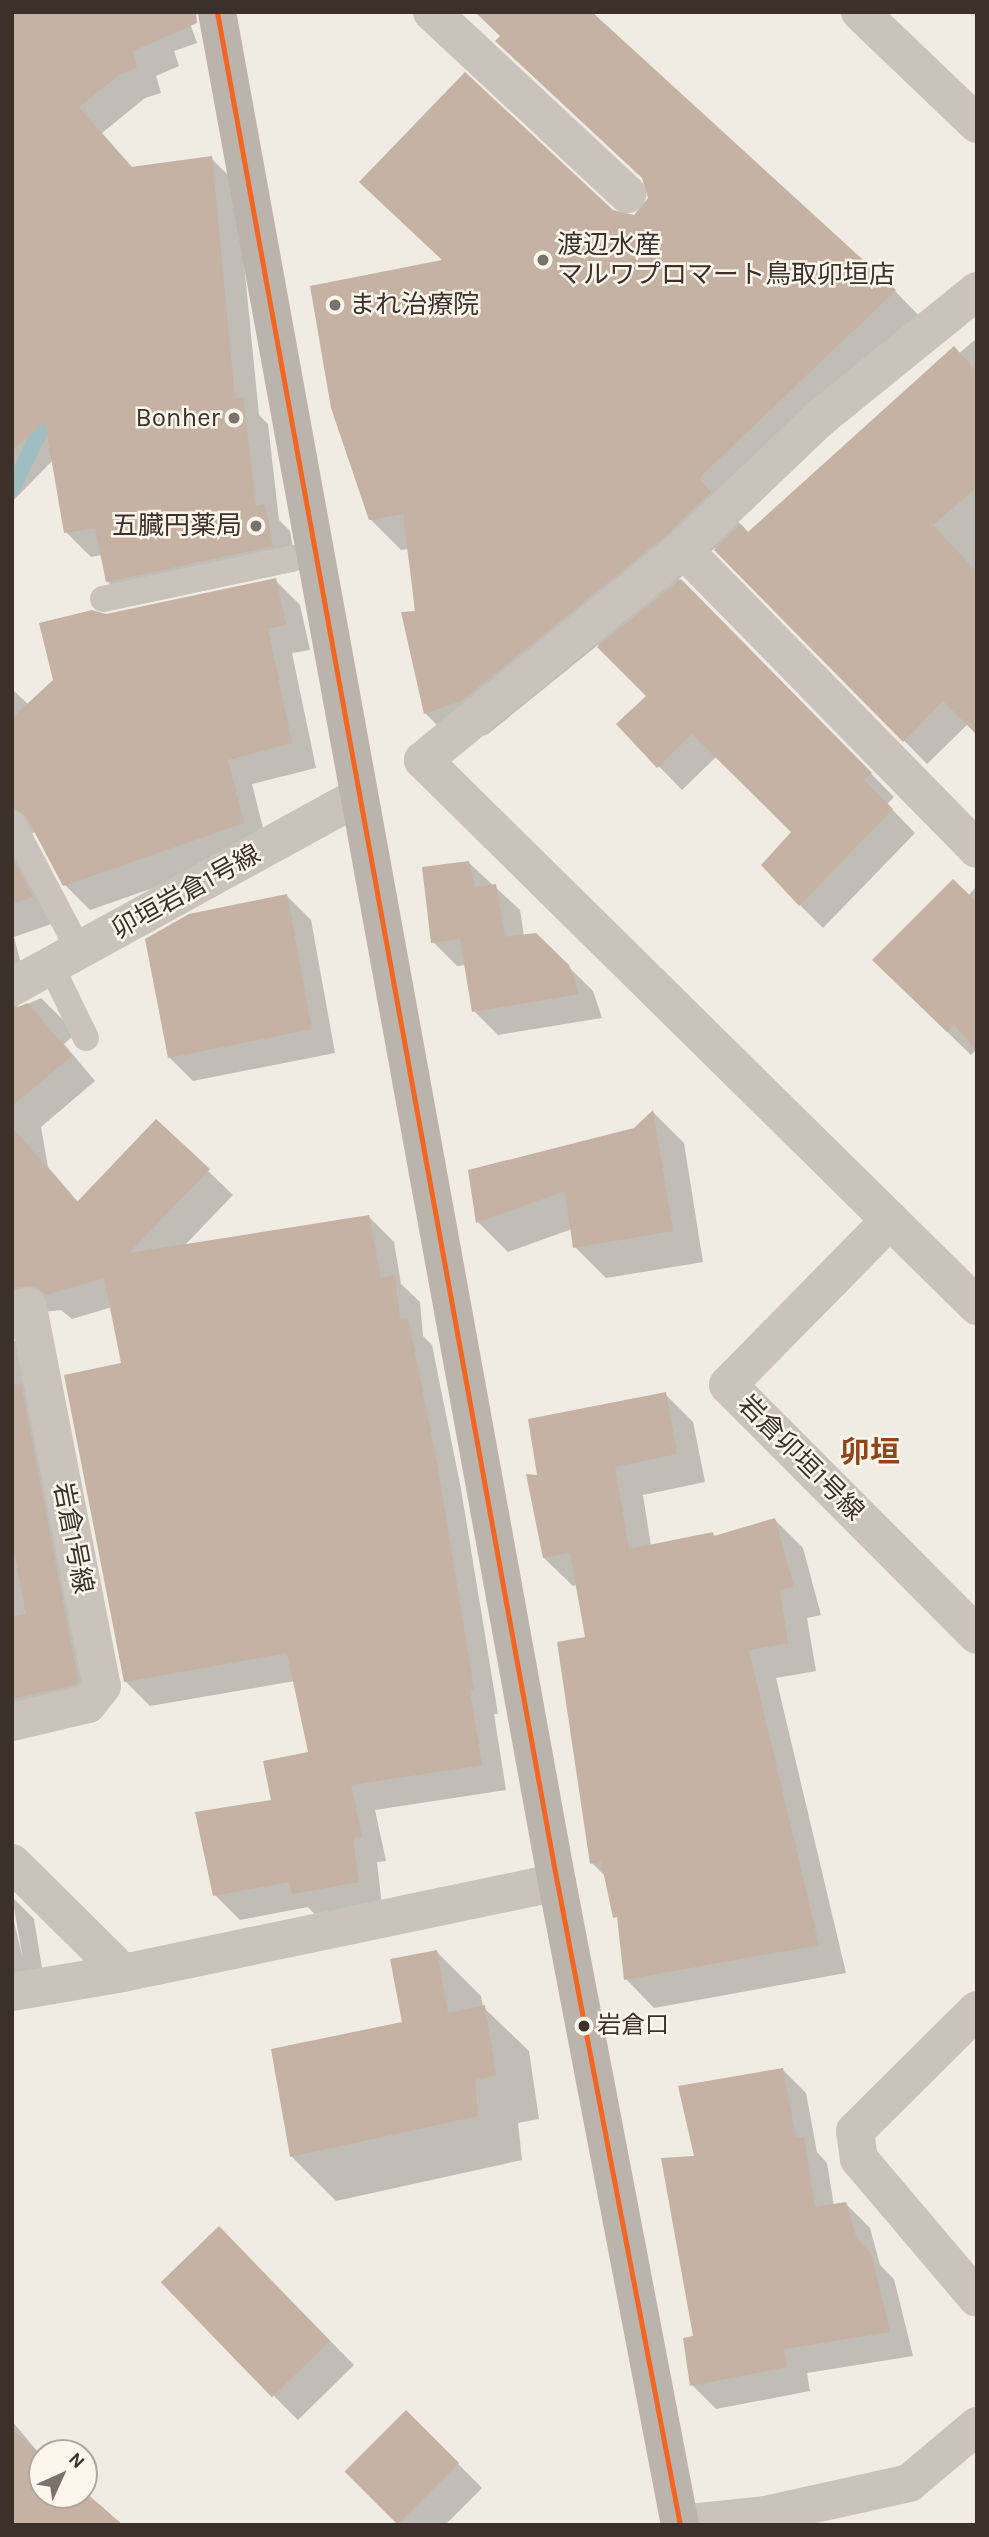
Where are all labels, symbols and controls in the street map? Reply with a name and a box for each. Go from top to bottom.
place label: 渡辺水産 マルワプロマート鳥取卯垣店 [557,229,895,290]
marker: 渡辺水産 マルワプロマート鳥取卯垣店 [535,252,551,268]
place label: まれ治療院 [349,289,479,321]
marker: まれ治療院 [327,297,343,313]
place label: Bonher [136,402,220,434]
marker: Bonher [226,410,242,426]
place label: 五臓円薬局 [112,510,242,542]
marker: 五臓円薬局 [248,518,264,534]
street label: 卯垣岩倉1号線 [106,838,266,946]
street label: 岩倉卯垣1号線 [732,1389,870,1527]
district label: 卯垣 [840,1434,900,1470]
street label: 岩倉1号線 [47,1480,99,1596]
place label: 岩倉口 [597,2012,669,2040]
marker: 岩倉口 [577,2019,591,2033]
north arrow [28,2439,98,2509]
text: N [64,2448,89,2473]

